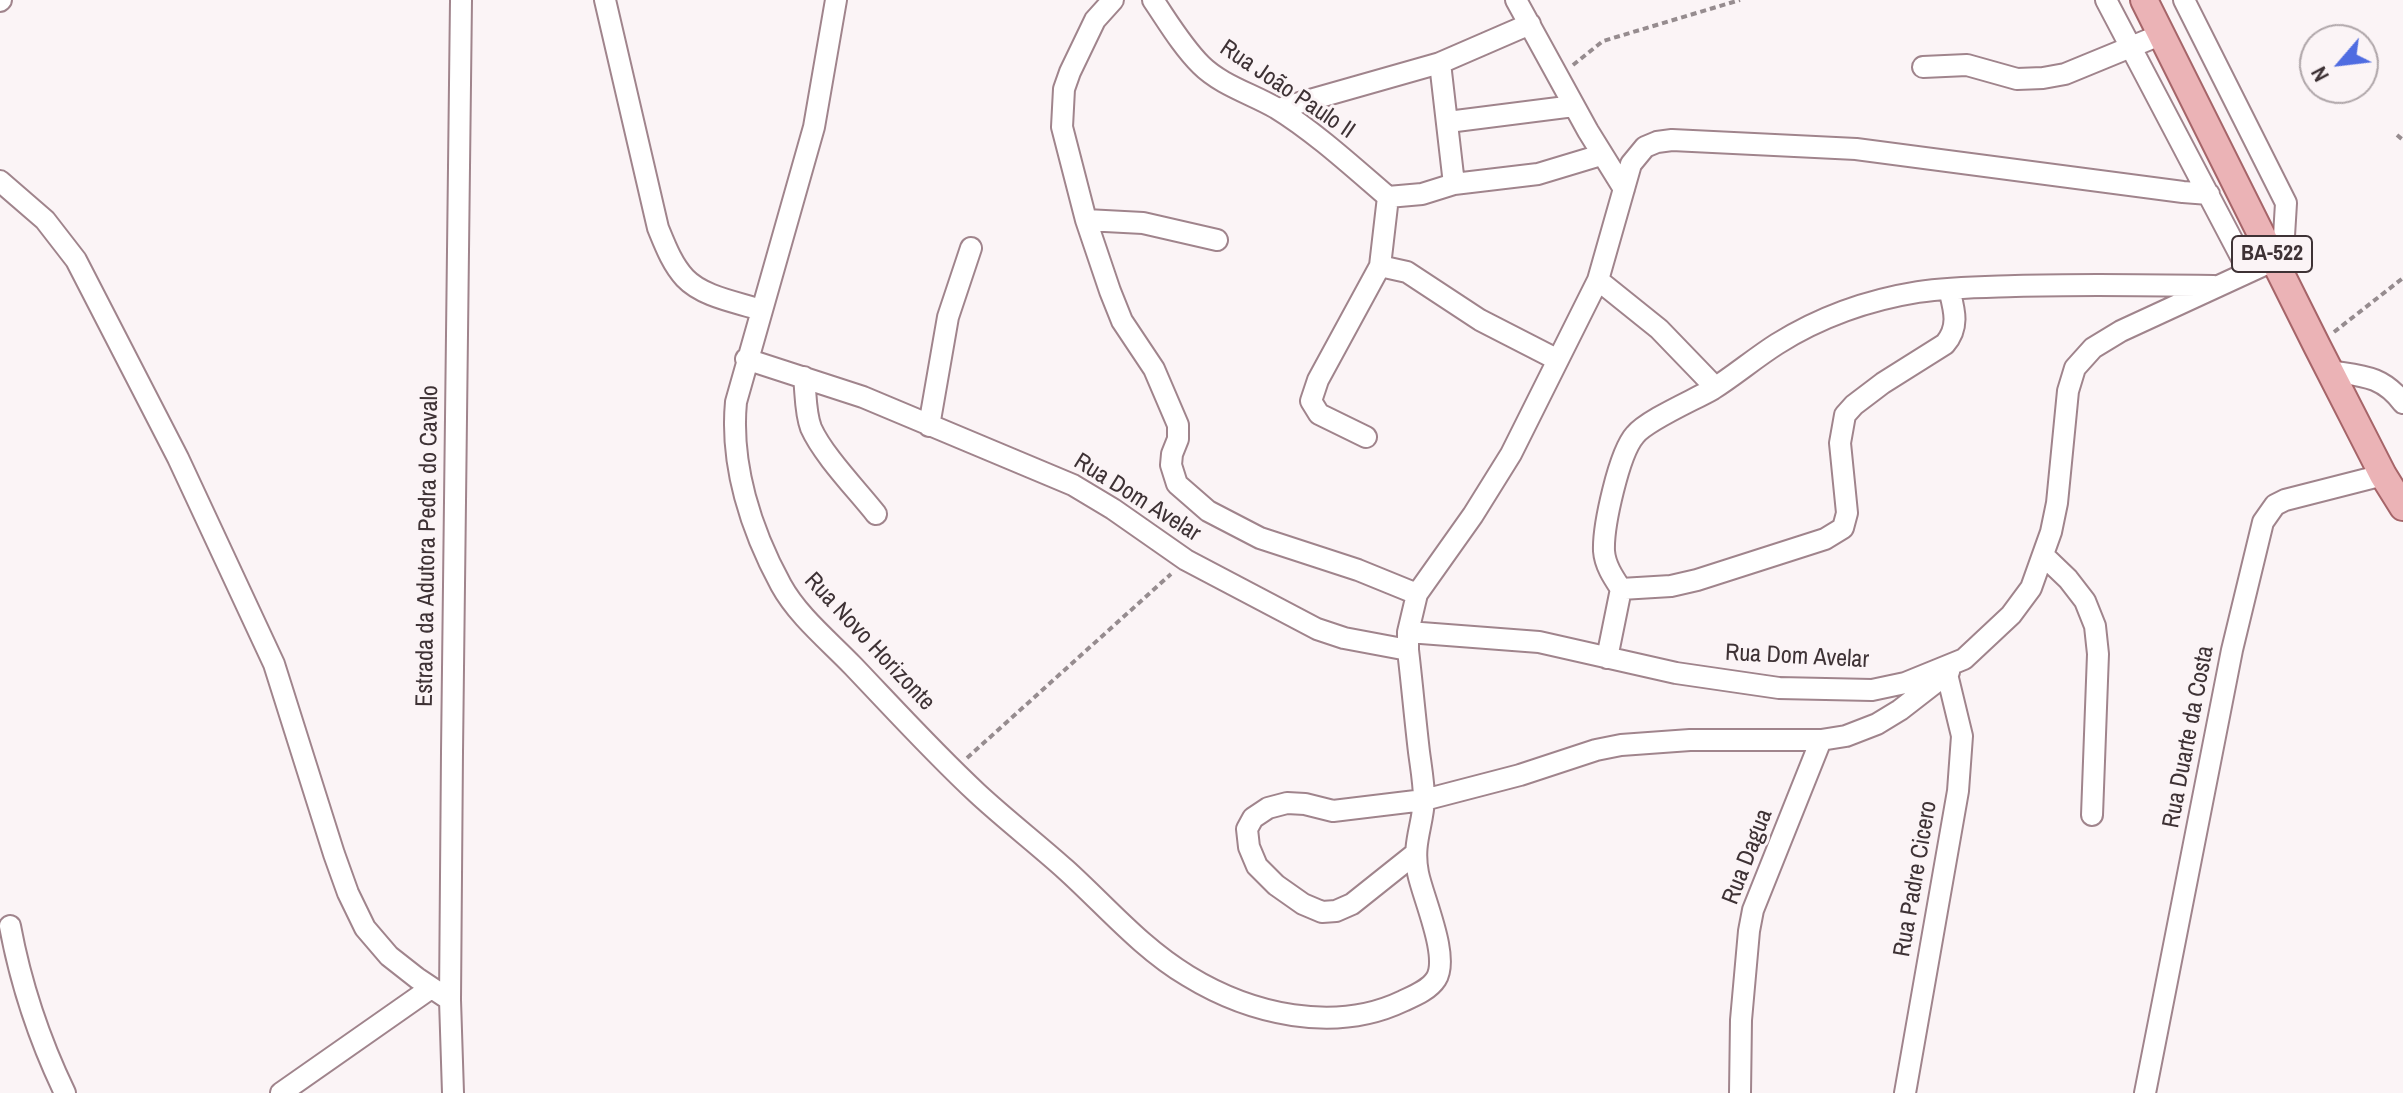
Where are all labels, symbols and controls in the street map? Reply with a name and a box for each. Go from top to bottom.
north arrow [2299,24,2379,104]
street label: Rua João Paulo II [1214,34,1360,146]
text: N [2303,62,2336,87]
road number: BA-522 [2232,236,2312,272]
street label: Estrada da Adutora Pedra do Cavalo [411,385,445,707]
street label: Rua Dom Avelar [1068,448,1206,548]
street label: Rua Novo Horizonte [798,567,940,717]
street label: Rua Dom Avelar [1724,639,1870,675]
street label: Rua Duarte da Costa [2157,644,2221,830]
street label: Rua Padre Cicero [1888,799,1944,959]
street label: Rua Dagua [1717,805,1779,909]

